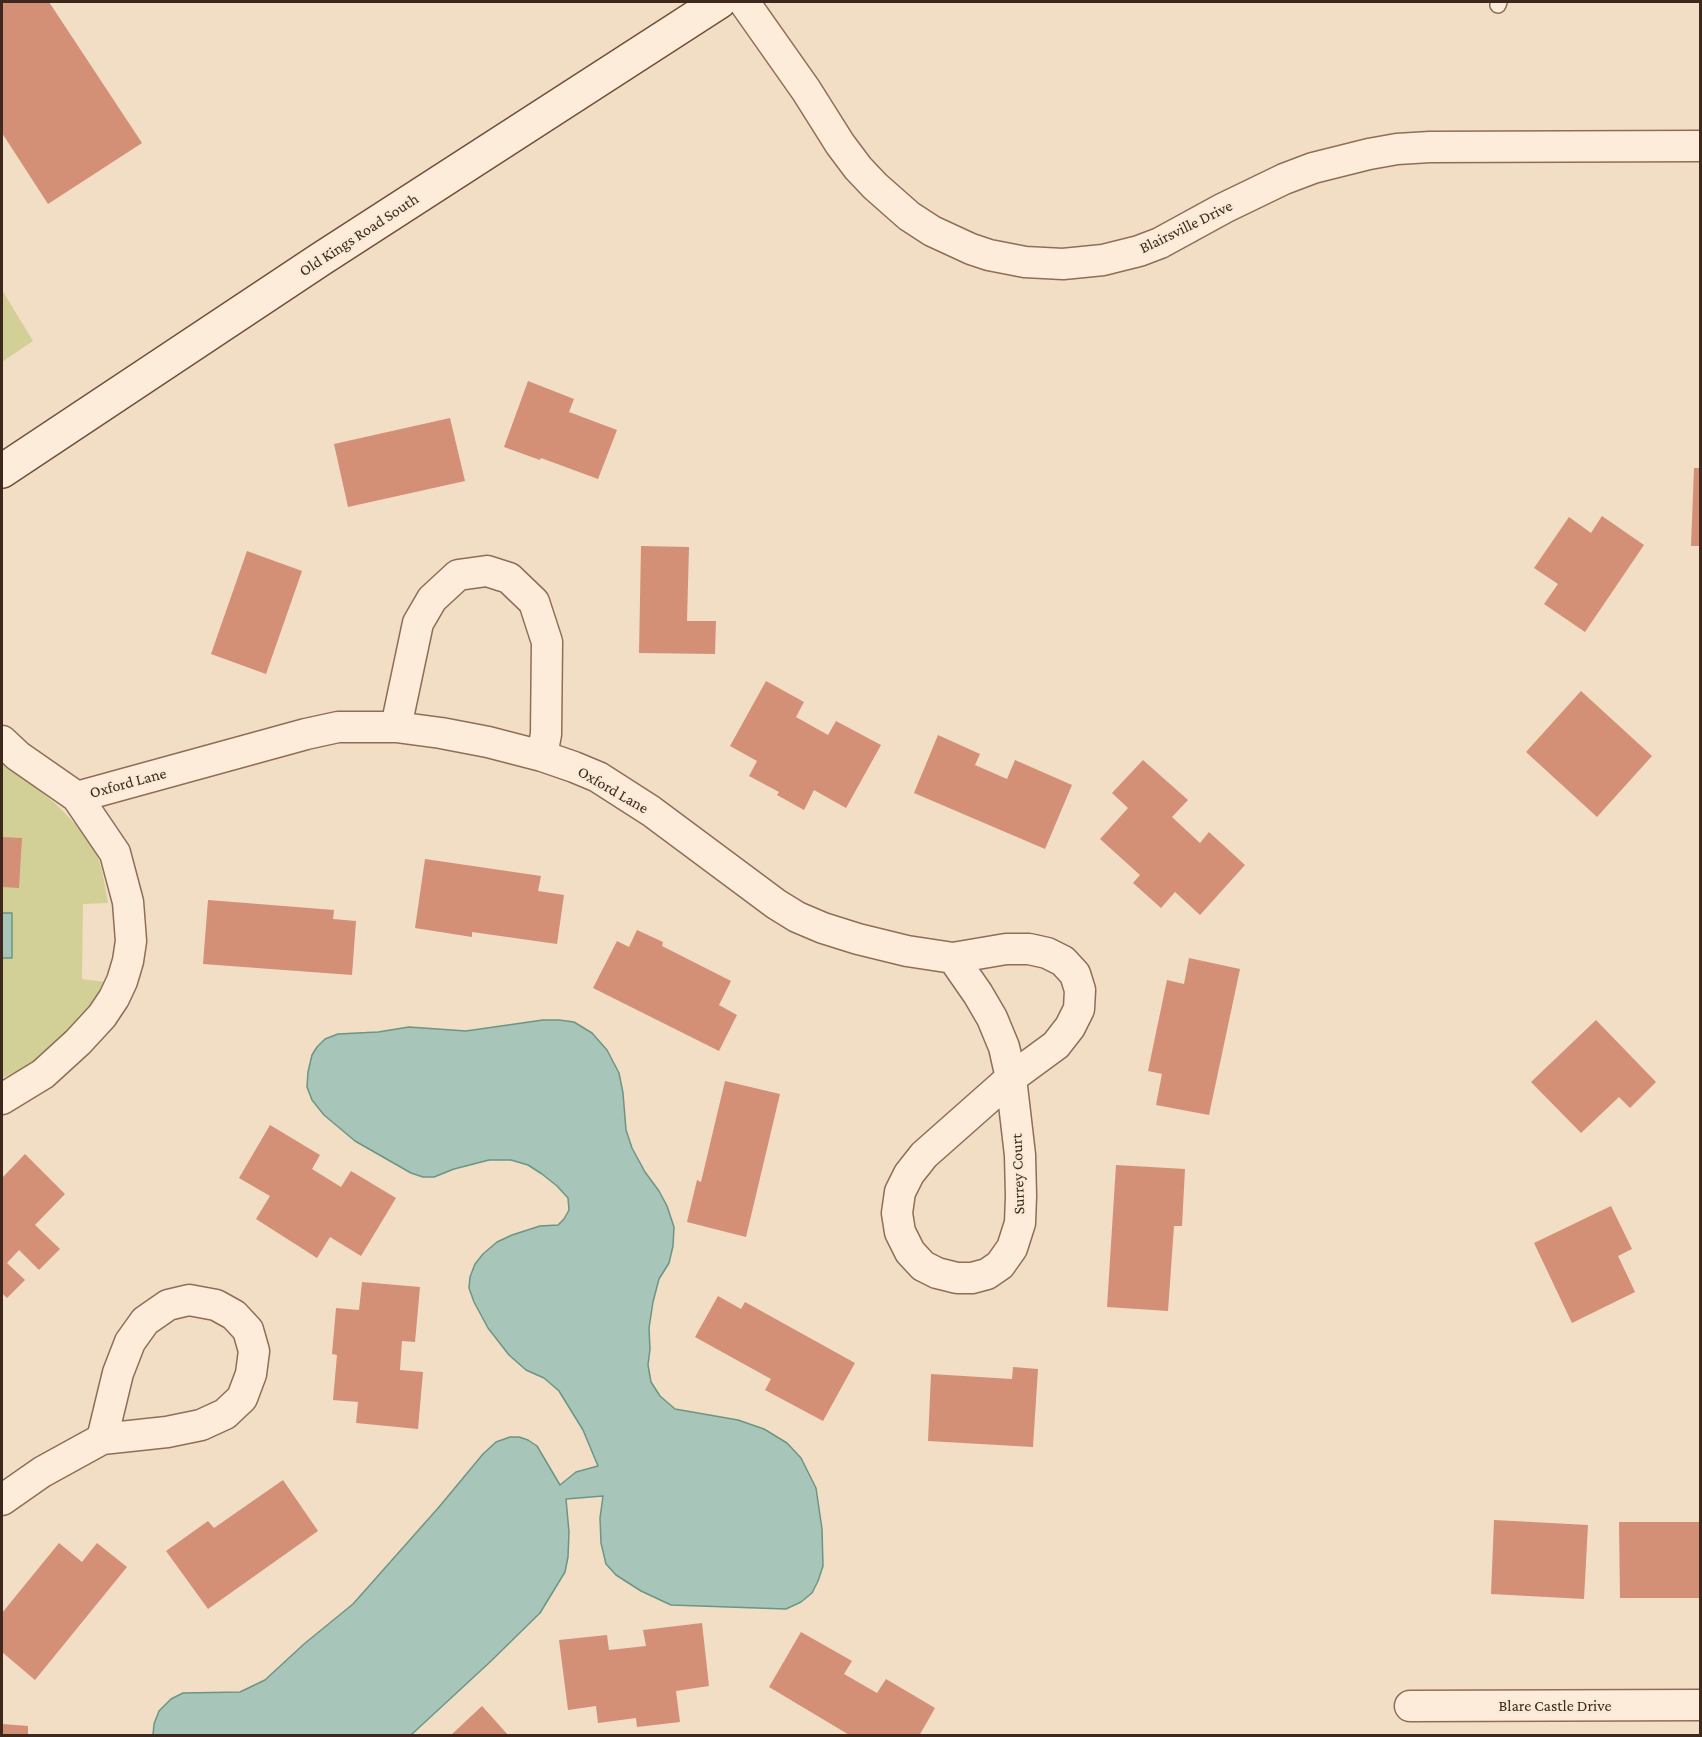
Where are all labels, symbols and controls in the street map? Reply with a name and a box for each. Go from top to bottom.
street label: Old Kings Road South [296,189,422,281]
street label: Blairsville Drive [1136,196,1236,258]
street label: Oxford Lane [574,762,652,818]
street label: Oxford Lane [88,764,168,802]
street label: Surrey Court [1007,1133,1029,1215]
street label: Blare Castle Drive [1498,1696,1612,1716]

